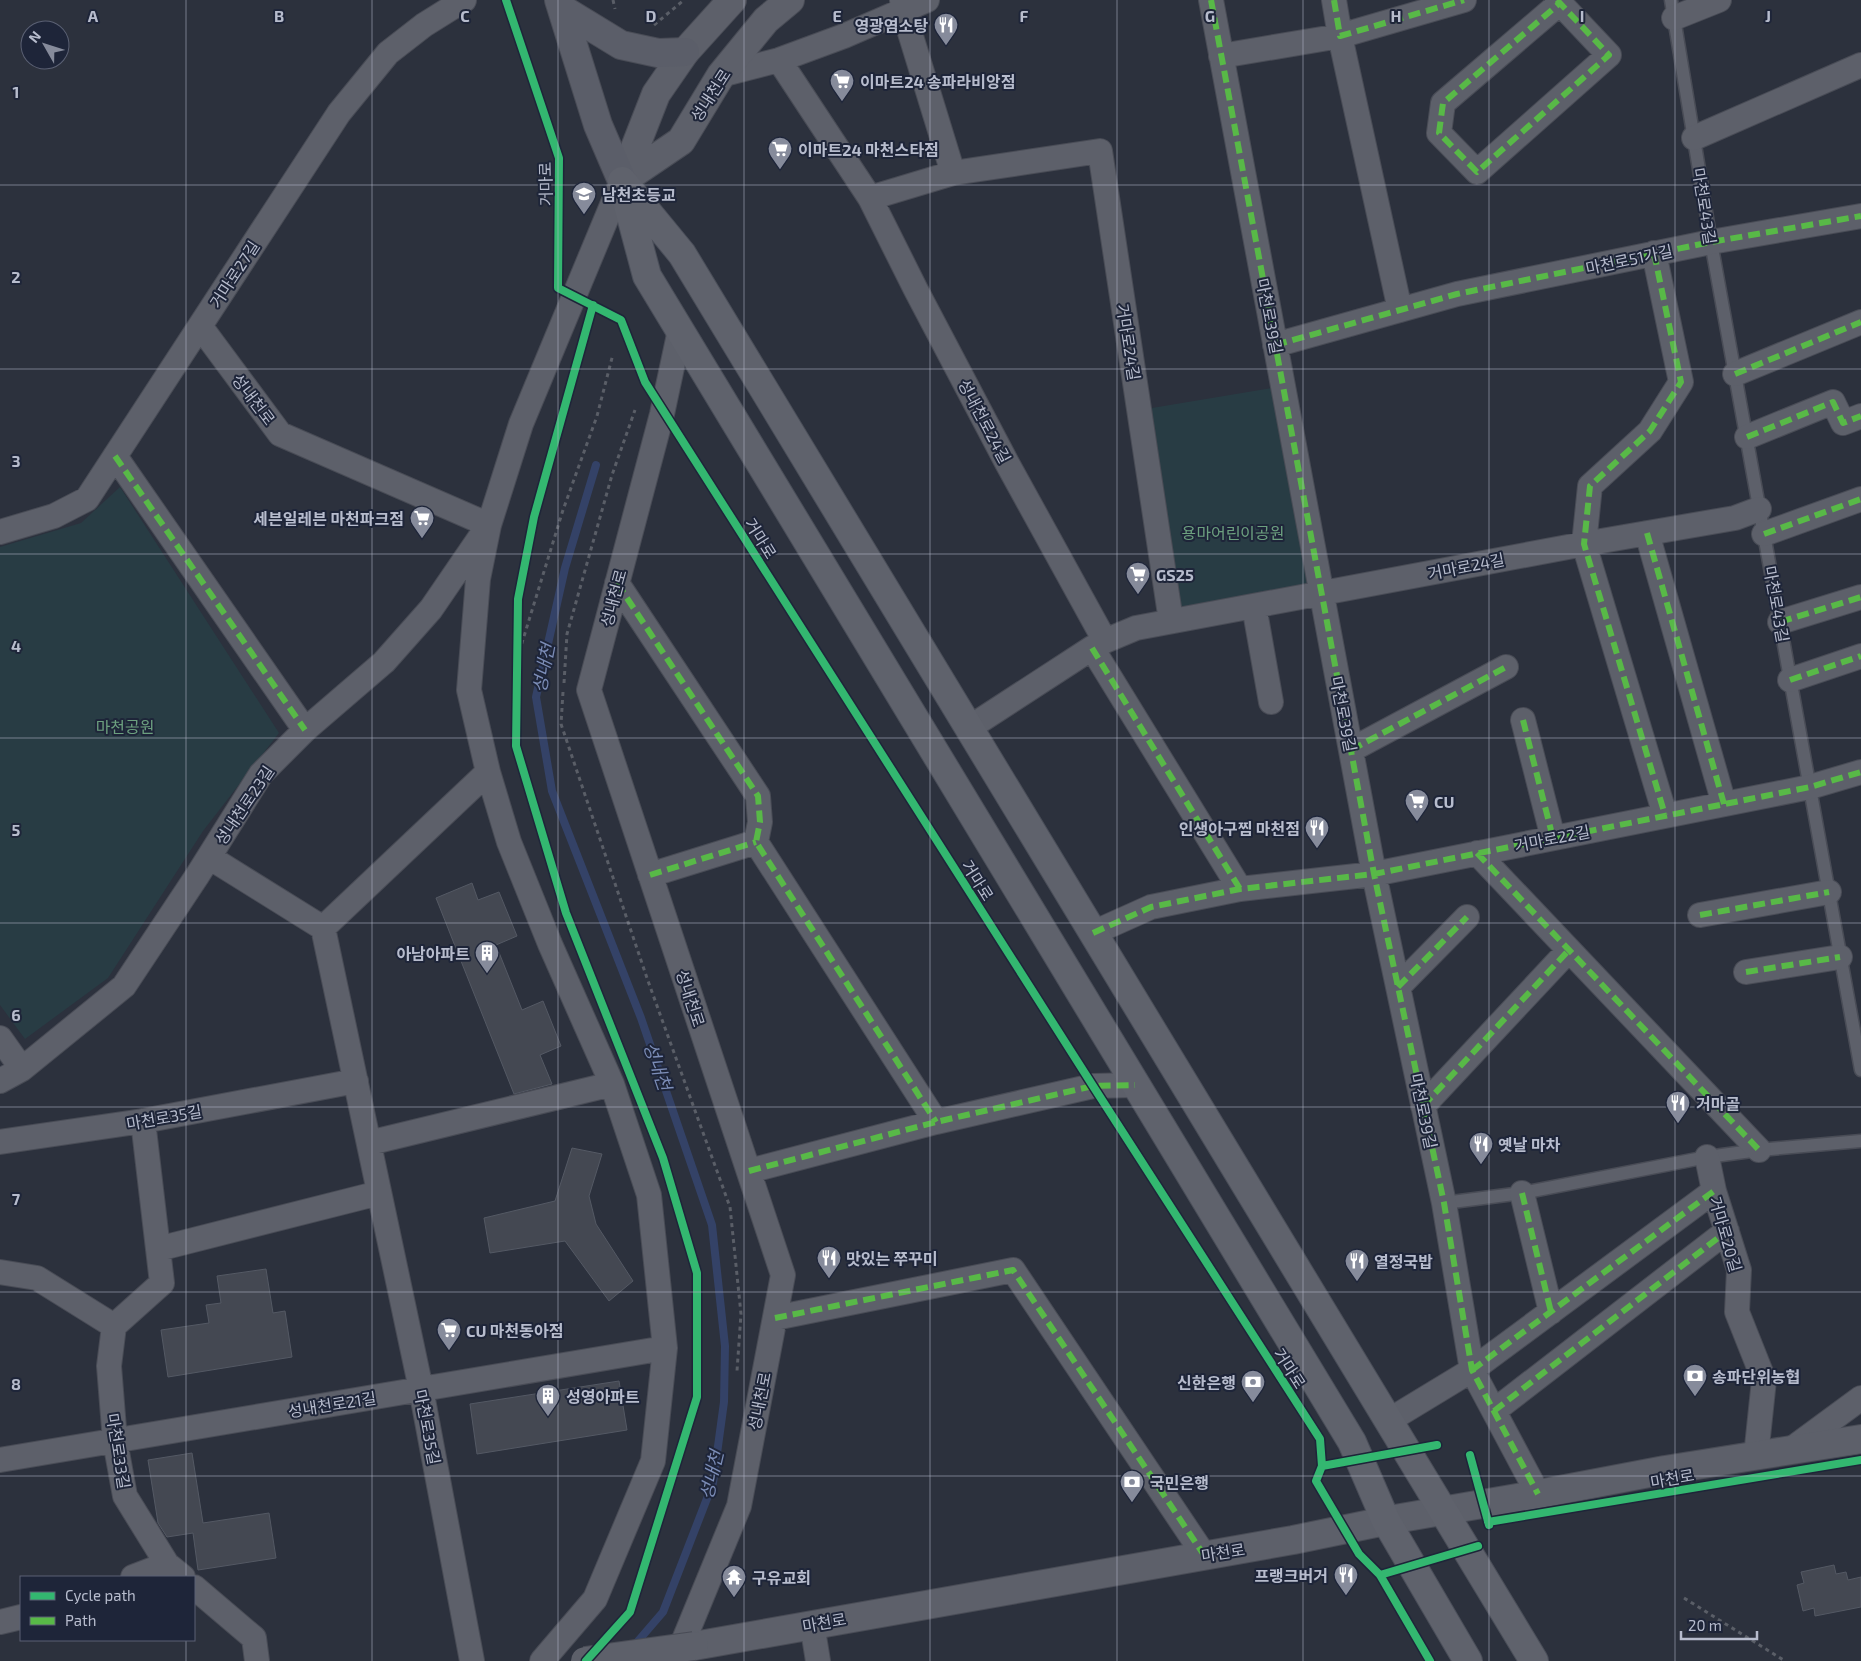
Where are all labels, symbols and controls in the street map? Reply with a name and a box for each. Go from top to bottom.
text: A [88,6,99,25]
text: B [274,6,284,25]
text: C [460,6,470,25]
text: D [646,6,657,25]
text: E [832,6,842,25]
text: F [1020,6,1029,25]
text: G [1205,6,1215,25]
text: H [1390,6,1402,25]
text: I [1580,6,1584,25]
text: J [1765,6,1771,25]
restaurant icon: 영광염소탕 [933,12,959,46]
place label: 영광염소탕 [854,16,928,35]
north arrow [20,20,70,70]
text: N [25,27,44,46]
street label: 성내천로 [686,65,734,125]
supermarket icon: 이마트24 송파라비앙점 [829,68,855,102]
place label: 이마트24 송파라비앙점 [860,72,1015,91]
text: 1 [13,82,19,101]
supermarket icon: 이마트24 마천스타점 [767,136,793,170]
place label: 이마트24 마천스타점 [798,140,939,159]
street label: 거마로 [535,161,555,206]
street label: 마천로43길 [1690,166,1720,246]
school or university icon: 남천초등교 [571,181,597,215]
place label: 남천초등교 [602,185,676,204]
street label: 거마로27길 [205,237,263,311]
street label: 마천로51가길 [1584,241,1674,277]
text: 2 [11,267,21,286]
street label: 마천로39길 [1253,276,1287,356]
street label: 거마로24길 [1114,302,1144,382]
street label: 성내천로 [229,370,279,428]
street label: 성내천로24길 [955,376,1015,466]
text: 3 [11,451,21,470]
supermarket icon: 세븐일레븐 마천파크점 [409,505,435,539]
place label: 세븐일레븐 마천파크점 [253,509,404,528]
street label: 거마로 [741,514,781,562]
park label: 용마어린이공원 [1181,523,1285,542]
street label: 거마로24길 [1426,549,1506,583]
supermarket icon: GS25 [1125,561,1151,595]
street label: 마천로43길 [1761,564,1793,644]
place label: GS25 [1156,565,1194,584]
street label: 성내천로 [596,567,630,629]
text: 4 [11,636,21,655]
water label: 성내천 [527,639,559,694]
street label: 마천로39길 [1327,674,1361,754]
park label: 마천공원 [96,717,154,736]
street label: 성내천로23길 [211,762,277,848]
supermarket icon: CU [1404,788,1430,822]
place label: CU [1434,792,1454,811]
restaurant icon: 인생아구찜 마천점 [1304,815,1330,849]
place label: 인생아구찜 마천점 [1179,819,1300,838]
text: 5 [12,820,21,839]
street label: 거마로22길 [1512,821,1592,855]
street label: 거마로 [958,856,998,904]
building icon: 아남아파트 [474,940,500,974]
place label: 아남아파트 [396,944,470,963]
street label: 성내천로 [673,967,709,1029]
text: 6 [11,1005,21,1024]
water label: 성내천 [640,1039,677,1095]
street label: 마천로39길 [1407,1071,1441,1151]
restaurant icon: 거마골 [1665,1090,1691,1124]
place label: 거마골 [1696,1094,1740,1113]
street label: 마천로35길 [125,1101,203,1133]
restaurant icon: 옛날 마차 [1468,1131,1494,1165]
place label: 옛날 마차 [1498,1135,1561,1154]
text: 7 [12,1189,21,1208]
street label: 거마로20길 [1706,1194,1746,1274]
restaurant icon: 맛있는 쭈꾸미 [816,1245,842,1279]
restaurant icon: 열정국밥 [1344,1248,1370,1282]
place label: 맛있는 쭈꾸미 [846,1249,938,1268]
place label: 열정국밥 [1374,1252,1433,1271]
supermarket icon: CU 마천동아점 [436,1317,462,1351]
place label: CU 마천동아점 [466,1321,563,1340]
street label: 거마로 [1270,1344,1310,1392]
bank icon: 송파단위농협 [1682,1363,1708,1397]
place label: 송파단위농협 [1712,1367,1800,1386]
bank icon: 신한은행 [1240,1369,1266,1403]
street label: 성내천로 [744,1370,774,1432]
place label: 신한은행 [1177,1373,1236,1392]
text: 8 [11,1374,21,1393]
building icon: 성영아파트 [535,1383,561,1417]
place label: 성영아파트 [566,1387,640,1406]
street label: 성내천로21길 [287,1388,377,1420]
street label: 마천로35길 [411,1388,445,1466]
street label: 마천로33길 [104,1412,134,1490]
water label: 성내천 [695,1446,728,1502]
street label: 마천로 [1649,1465,1696,1491]
bank icon: 국민은행 [1119,1469,1145,1503]
place label: 국민은행 [1150,1473,1209,1492]
street label: 마천로 [1200,1539,1247,1565]
restaurant icon: 프랭크버거 [1333,1562,1359,1596]
temple icon: 구유교회 [721,1564,747,1598]
place label: 프랭크버거 [1254,1566,1328,1585]
place label: 구유교회 [752,1568,811,1587]
legend [20,1576,195,1641]
text: Cycle path [65,1586,136,1604]
scale bar [1681,1608,1757,1640]
street label: 마천로 [801,1609,848,1635]
text: Path [65,1611,96,1629]
text: 20 m [1688,1616,1722,1634]

